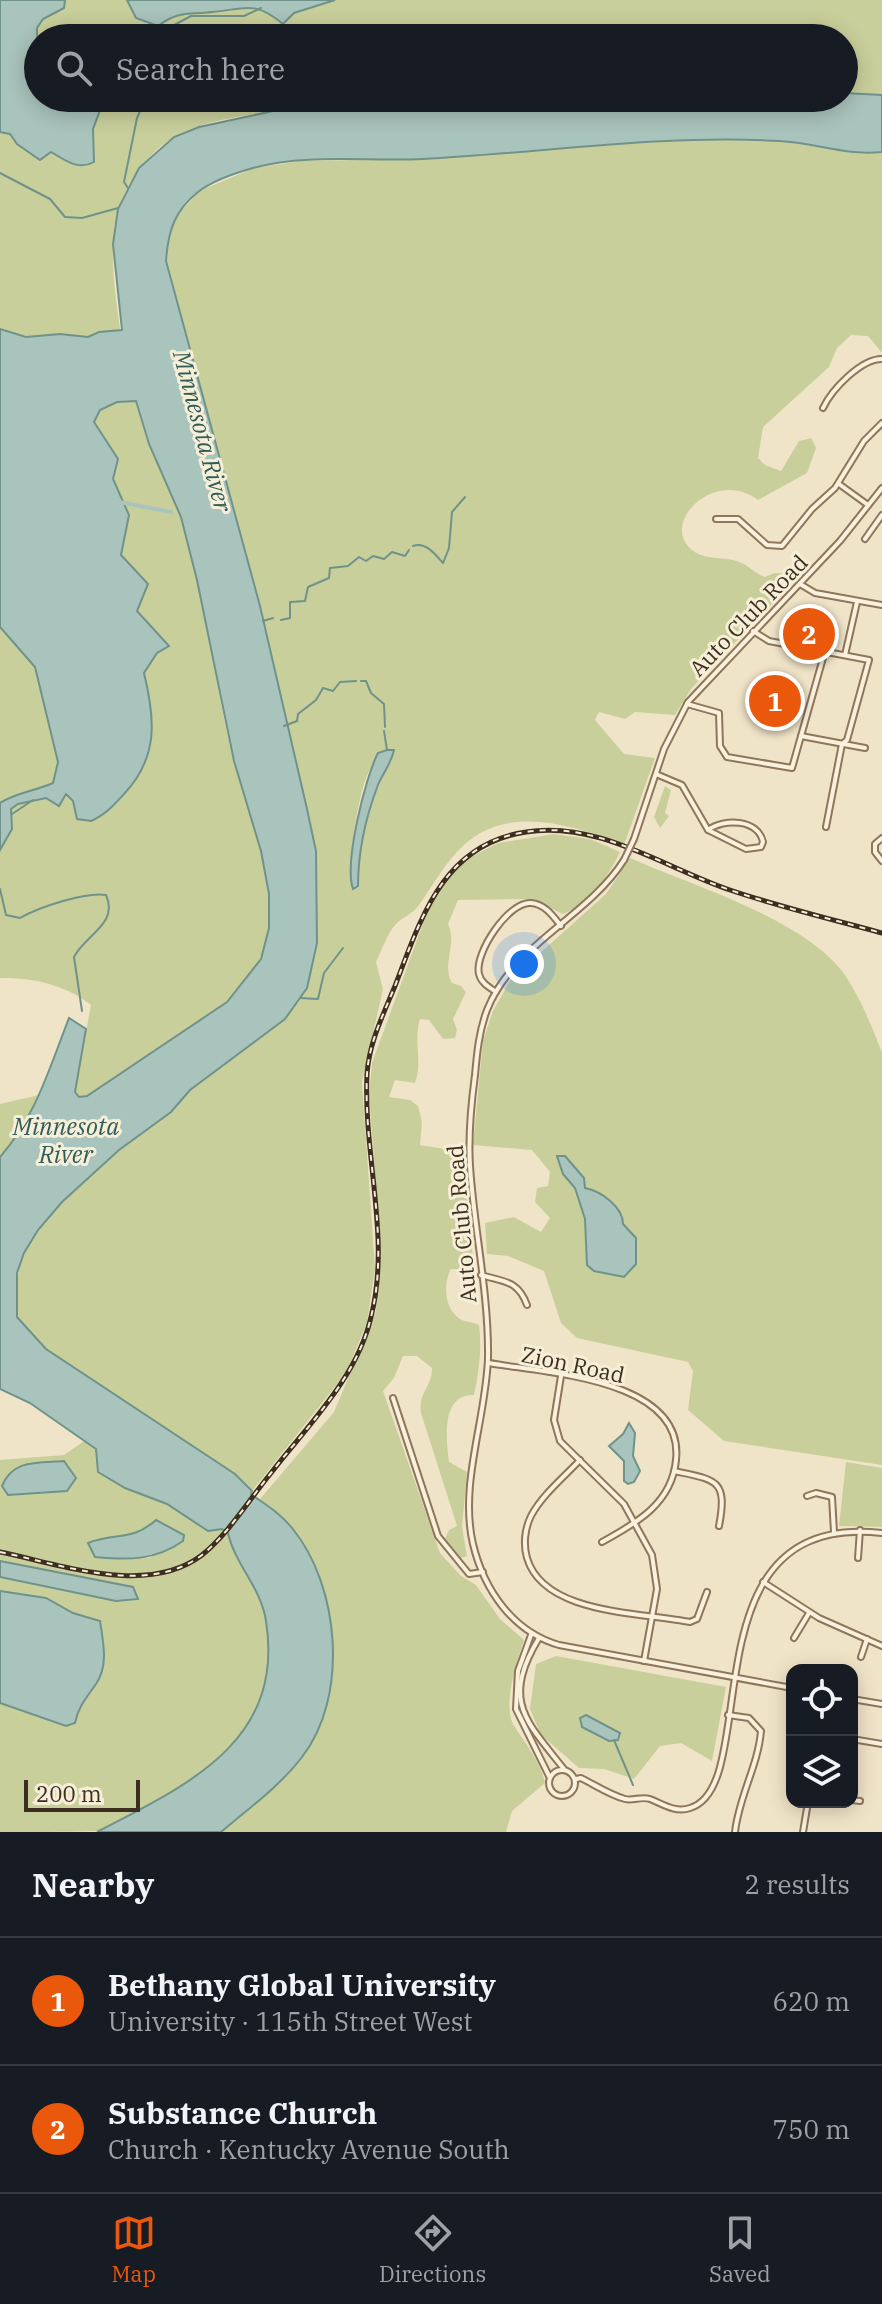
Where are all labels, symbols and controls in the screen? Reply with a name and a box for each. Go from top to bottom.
search box [24,24,858,112]
icon: search [52,46,96,90]
text: Search here [116,49,285,88]
water label: Minnesota River [166,346,240,517]
street label: Auto Club Road [682,548,814,682]
pin: 2 [783,604,835,664]
pin: 1 [749,671,801,731]
your location [504,944,544,984]
water label: Minnesota River [12,1110,119,1170]
street label: Auto Club Road [440,1144,482,1304]
street label: Zion Road [519,1339,627,1389]
map controls [786,1664,858,1808]
button: locate [786,1664,858,1736]
button: layers [786,1736,858,1808]
scale bar [24,1776,140,1812]
text: 200 m [36,1779,102,1808]
text: Nearby [32,1862,154,1906]
text: 2 results [744,1867,850,1901]
text: Bethany Global University [108,1965,496,2004]
text: 1 [50,1984,66,2018]
text: 620 m [772,1984,850,2018]
text: University · 115th Street West [108,2004,472,2038]
text: Substance Church [108,2093,377,2132]
text: 2 [50,2112,66,2146]
text: 750 m [772,2112,850,2146]
text: Church · Kentucky Avenue South [108,2132,510,2166]
tab: Map [111,2211,156,2288]
tab: Directions [379,2211,486,2288]
tab: Saved [709,2211,771,2288]

